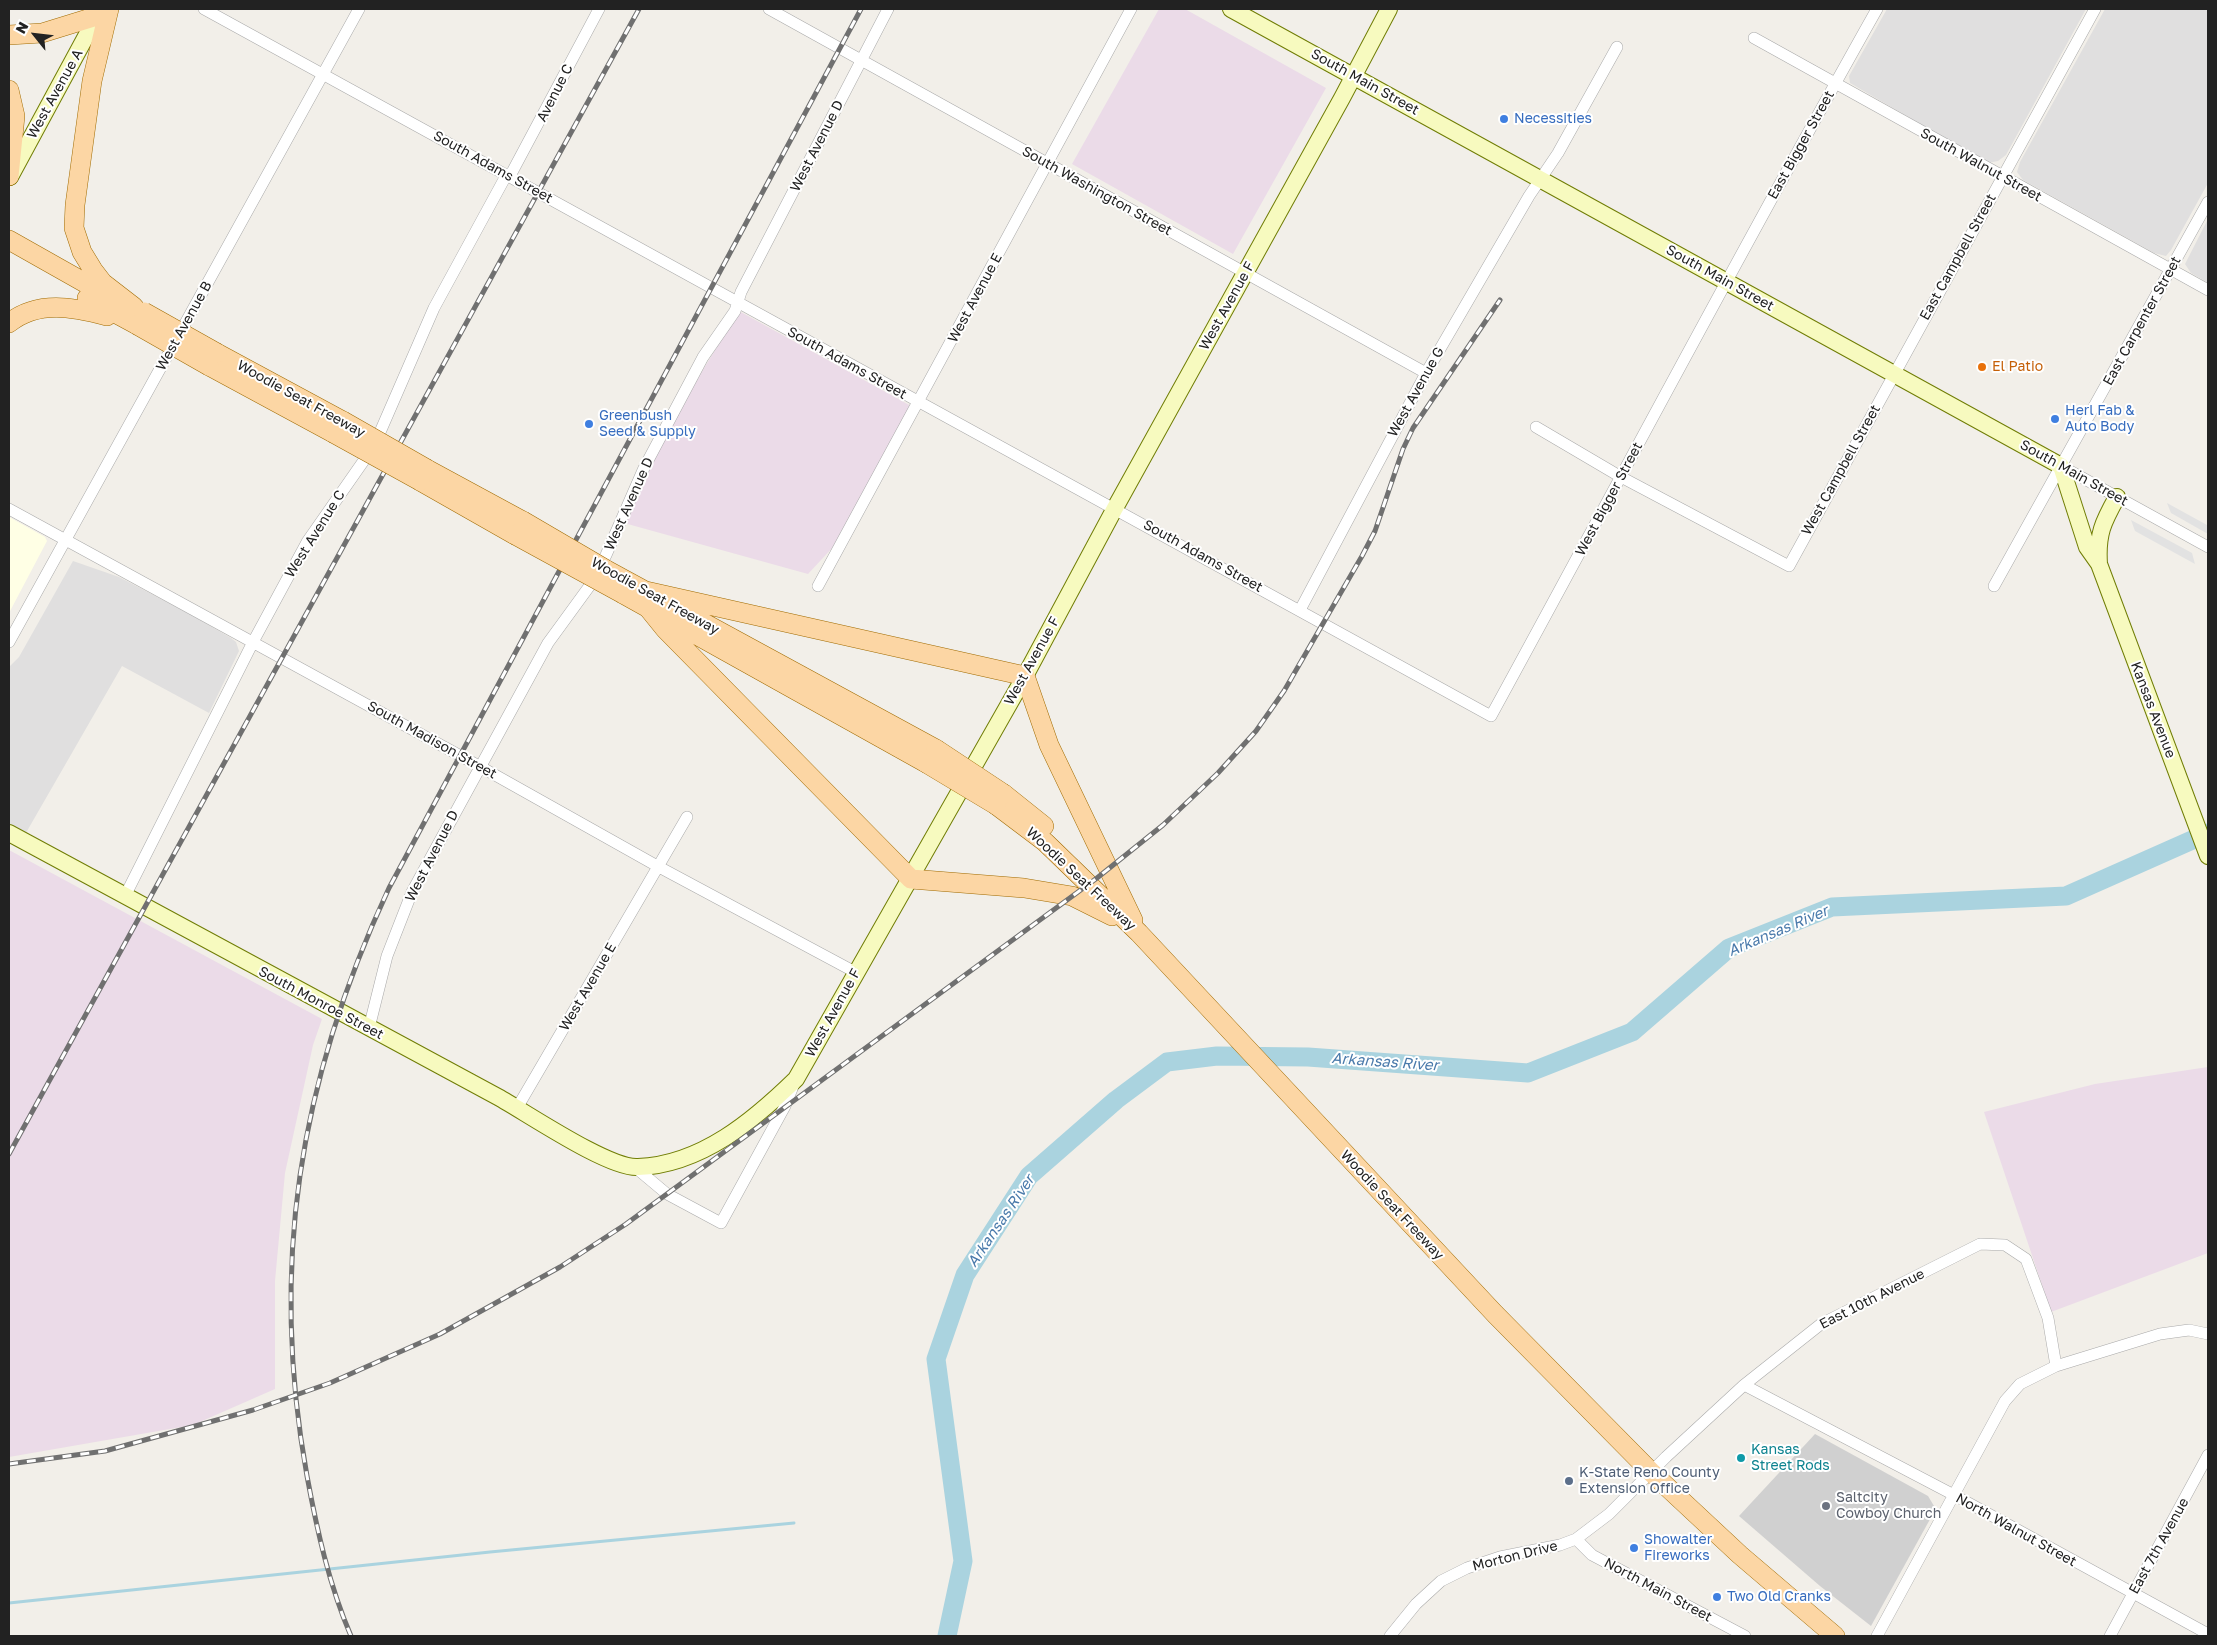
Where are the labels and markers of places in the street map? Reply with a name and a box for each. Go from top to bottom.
place label: Necessities [1514,111,1592,127]
marker: Necessities [1498,113,1510,125]
place label: El Patio [1992,359,2043,375]
marker: El Patio [1976,361,1988,373]
place label: Herl Fab & Auto Body [2065,403,2135,436]
place label: Greenbush Seed & Supply [599,408,696,441]
marker: Herl Fab & Auto Body [2049,413,2061,425]
marker: Greenbush Seed & Supply [583,418,595,430]
place label: Kansas Street Rods [1751,1442,1830,1474]
marker: Kansas Street Rods [1735,1452,1747,1464]
place label: K-State Reno County Extension Office [1579,1465,1720,1498]
marker: K-State Reno County Extension Office [1563,1475,1575,1487]
place label: Saltcity Cowboy Church [1836,1490,1941,1522]
marker: Saltcity Cowboy Church [1820,1500,1832,1512]
place label: Showalter Fireworks [1644,1532,1712,1564]
marker: Showalter Fireworks [1628,1542,1640,1554]
place label: Two Old Cranks [1727,1589,1831,1605]
marker: Two Old Cranks [1711,1591,1723,1603]

